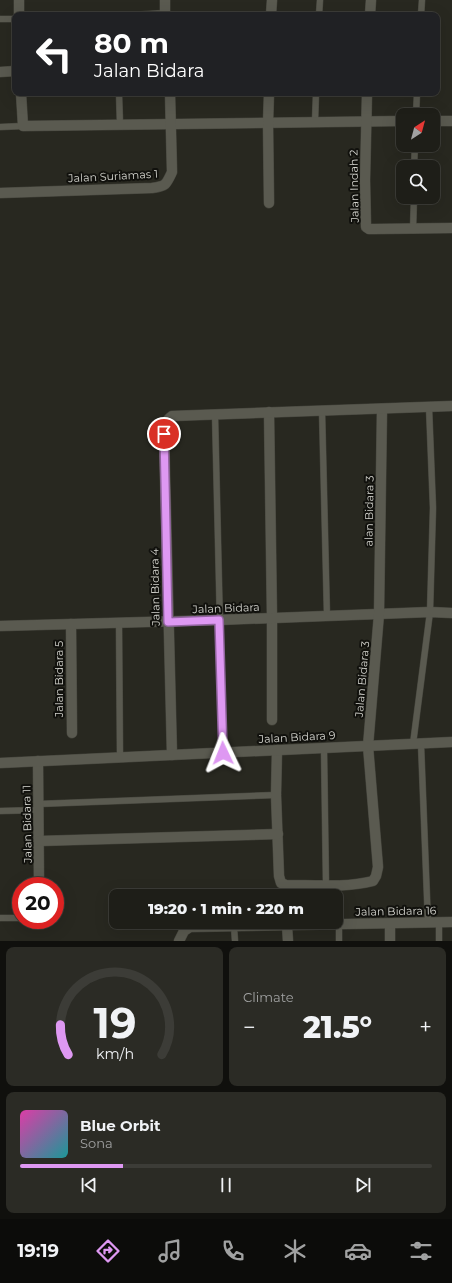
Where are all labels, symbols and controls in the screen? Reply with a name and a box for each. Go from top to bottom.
text: 80 m [94,26,169,60]
icon: left [28,28,80,80]
text: Jalan Bidara [94,60,204,82]
north arrow [396,108,440,152]
map controls [396,108,440,204]
street label: Jalan Indah 2 [346,149,362,224]
button: search [396,160,440,204]
street label: Jalan Suriamas 1 [67,167,158,185]
pin [147,417,181,451]
icon: arrive [153,423,175,445]
street label: alan Bidara 3 [361,475,377,547]
street label: Jalan Bidara 4 [147,547,163,627]
street label: Jalan Bidara [191,600,260,616]
street label: Jalan Bidara 3 [352,640,372,719]
street label: Jalan Bidara 5 [52,641,66,718]
street label: Jalan Bidara 9 [257,728,336,746]
position arrow [202,732,244,774]
street label: Jalan Bidara 11 [19,785,35,864]
speed limit sign: 20 [12,877,64,929]
text: 19:20 · 1 min · 220 m [148,899,304,918]
street label: Jalan Bidara 16 [354,903,437,919]
text: Climate [243,989,294,1005]
text: 19 [93,997,136,1047]
text: 21.5° [303,1009,372,1046]
text: − [243,1014,256,1041]
text: + [419,1014,432,1041]
text: km/h [95,1044,134,1062]
text: Blue Orbit [80,1116,160,1135]
text: Sona [80,1135,113,1151]
icon: previous [78,1174,100,1196]
icon: pause [215,1174,237,1196]
icon: next [352,1174,374,1196]
icon: directions [94,1237,122,1265]
icon: music [156,1237,184,1265]
icon: phone [219,1237,247,1265]
icon: climate [281,1237,309,1265]
icon: car [344,1237,372,1265]
icon: filters [407,1237,435,1265]
text: 19:19 [17,1240,59,1262]

